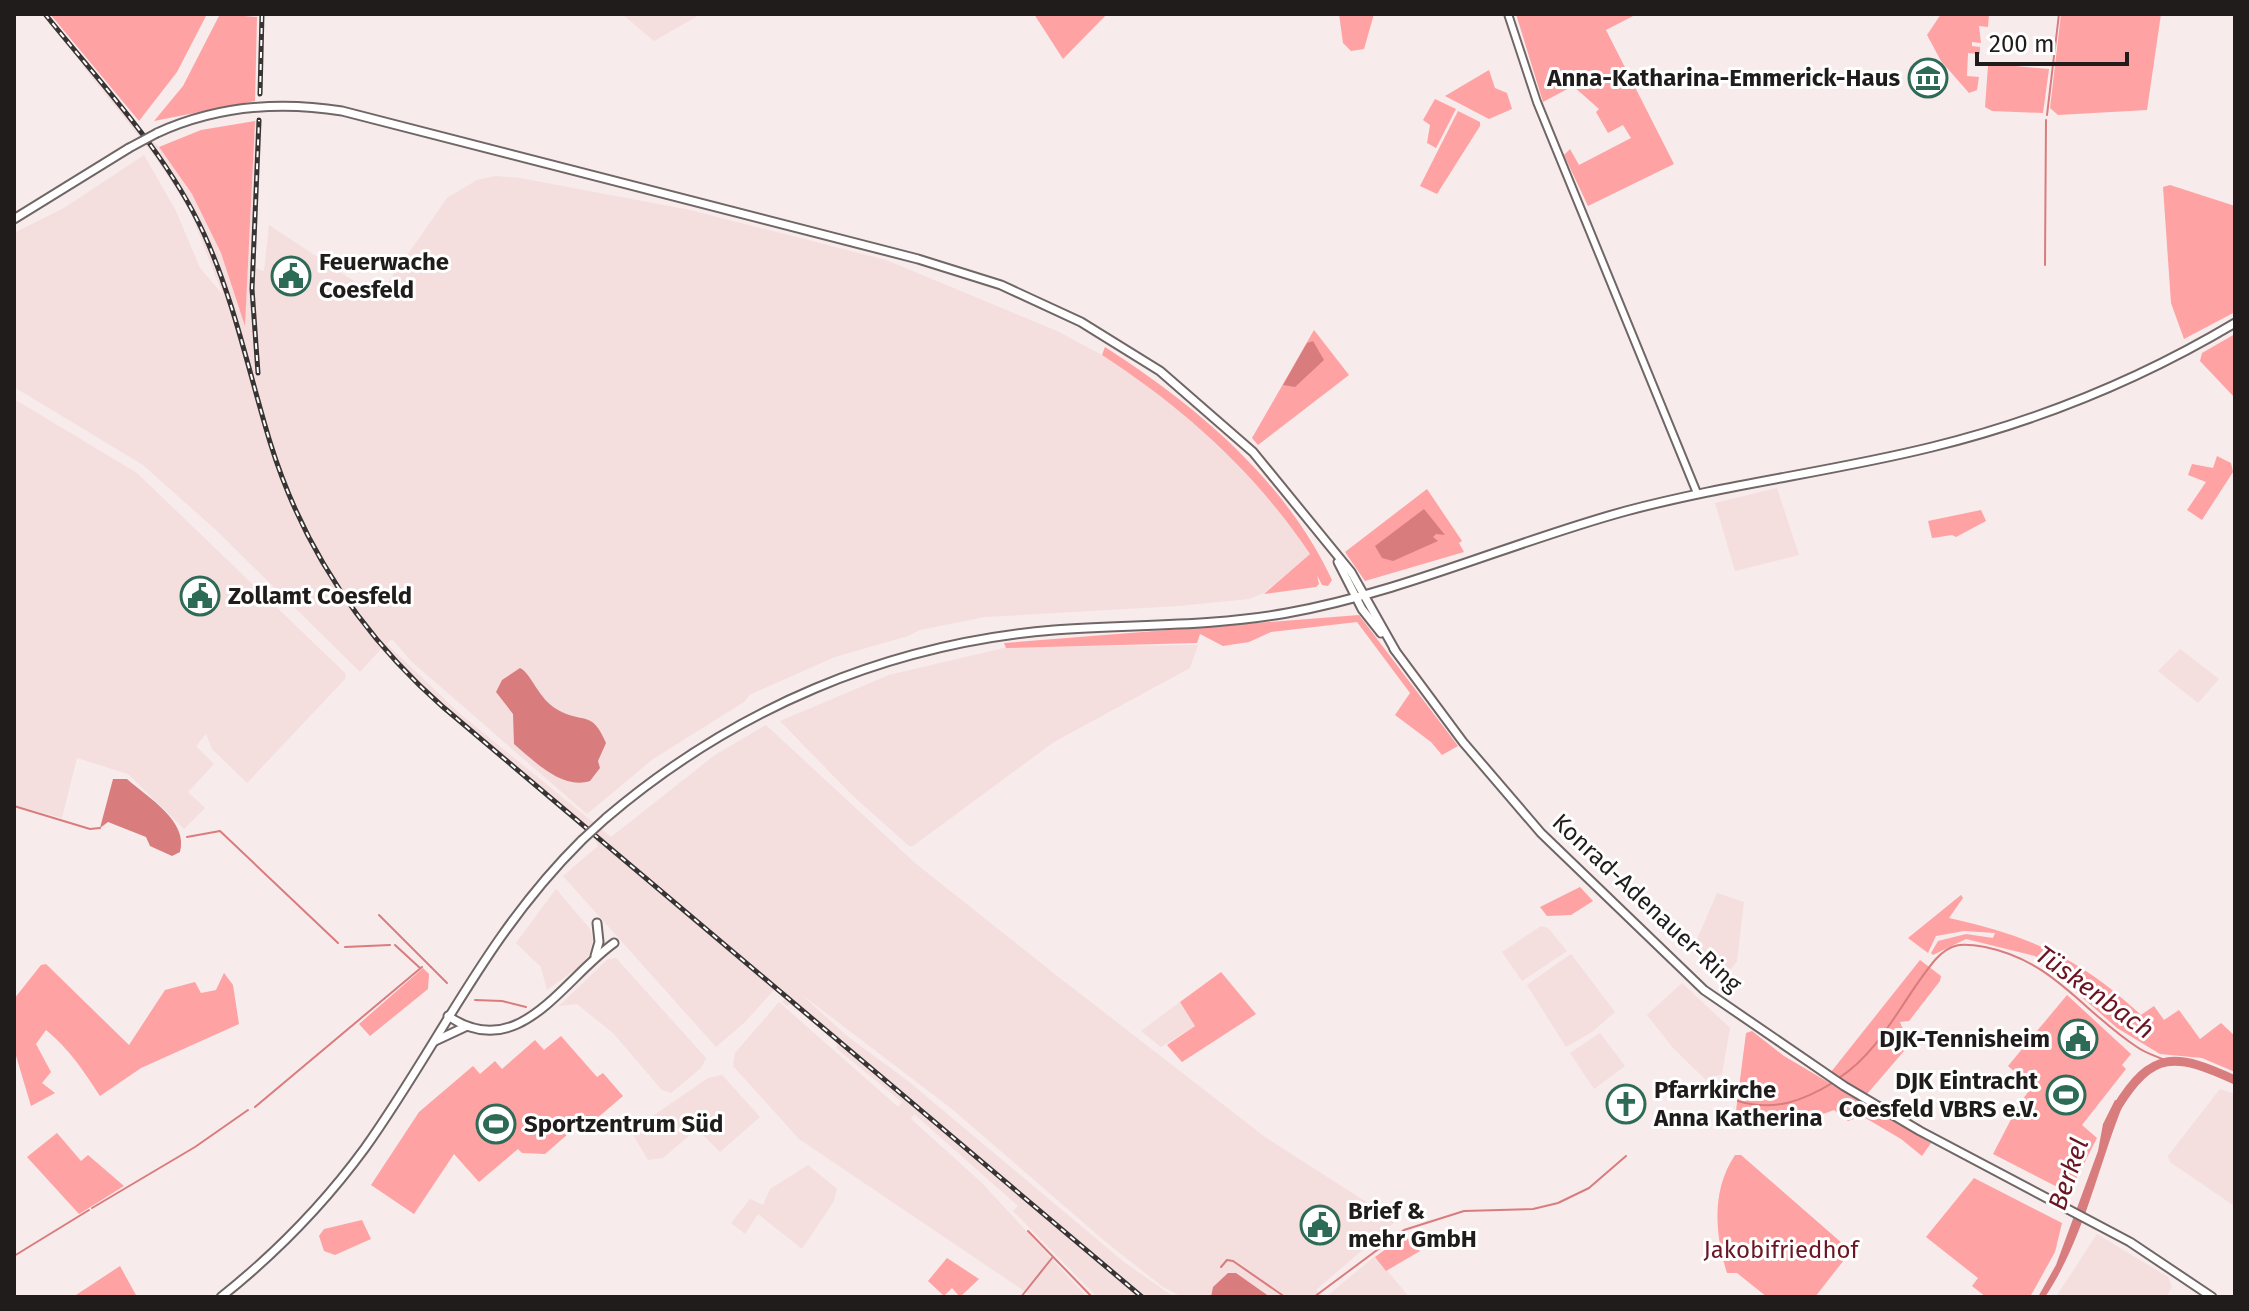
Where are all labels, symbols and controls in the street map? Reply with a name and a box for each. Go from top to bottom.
scale bar [1977,16,2127,66]
text: 200 m [1989,30,2055,58]
museum icon: Anna-Katharina-Emmerick-Haus [1907,57,1949,99]
place label: Anna-Katharina-Emmerick-Haus [1546,64,1900,92]
place label: Feuerwache Coesfeld [319,248,449,304]
public building icon: Feuerwache Coesfeld [270,255,312,297]
public building icon: Zollamt Coesfeld [179,575,221,617]
place label: Zollamt Coesfeld [228,582,412,610]
street label: Konrad-Adenauer-Ring [1547,808,1748,998]
water label: Tüskenbach [2029,939,2160,1046]
public building icon: DJK-Tennisheim [2057,1018,2099,1060]
place label: DJK-Tennisheim [1879,1025,2050,1053]
place label: DJK Eintracht Coesfeld VBRS e.V. [1839,1067,2039,1123]
sports icon: DJK Eintracht Coesfeld VBRS e.V. [2045,1074,2087,1116]
place label: Pfarrkirche Anna Katherina [1653,1076,1823,1132]
church icon: Pfarrkirche Anna Katherina [1605,1083,1647,1125]
sports icon: Sportzentrum Süd [475,1103,517,1145]
place label: Sportzentrum Süd [524,1110,723,1138]
water label: Berkel [2042,1134,2095,1214]
place label: Brief & mehr GmbH [1348,1197,1477,1253]
public building icon: Brief & mehr GmbH [1299,1204,1341,1246]
park label: Jakobifriedhof [1703,1236,1861,1264]

